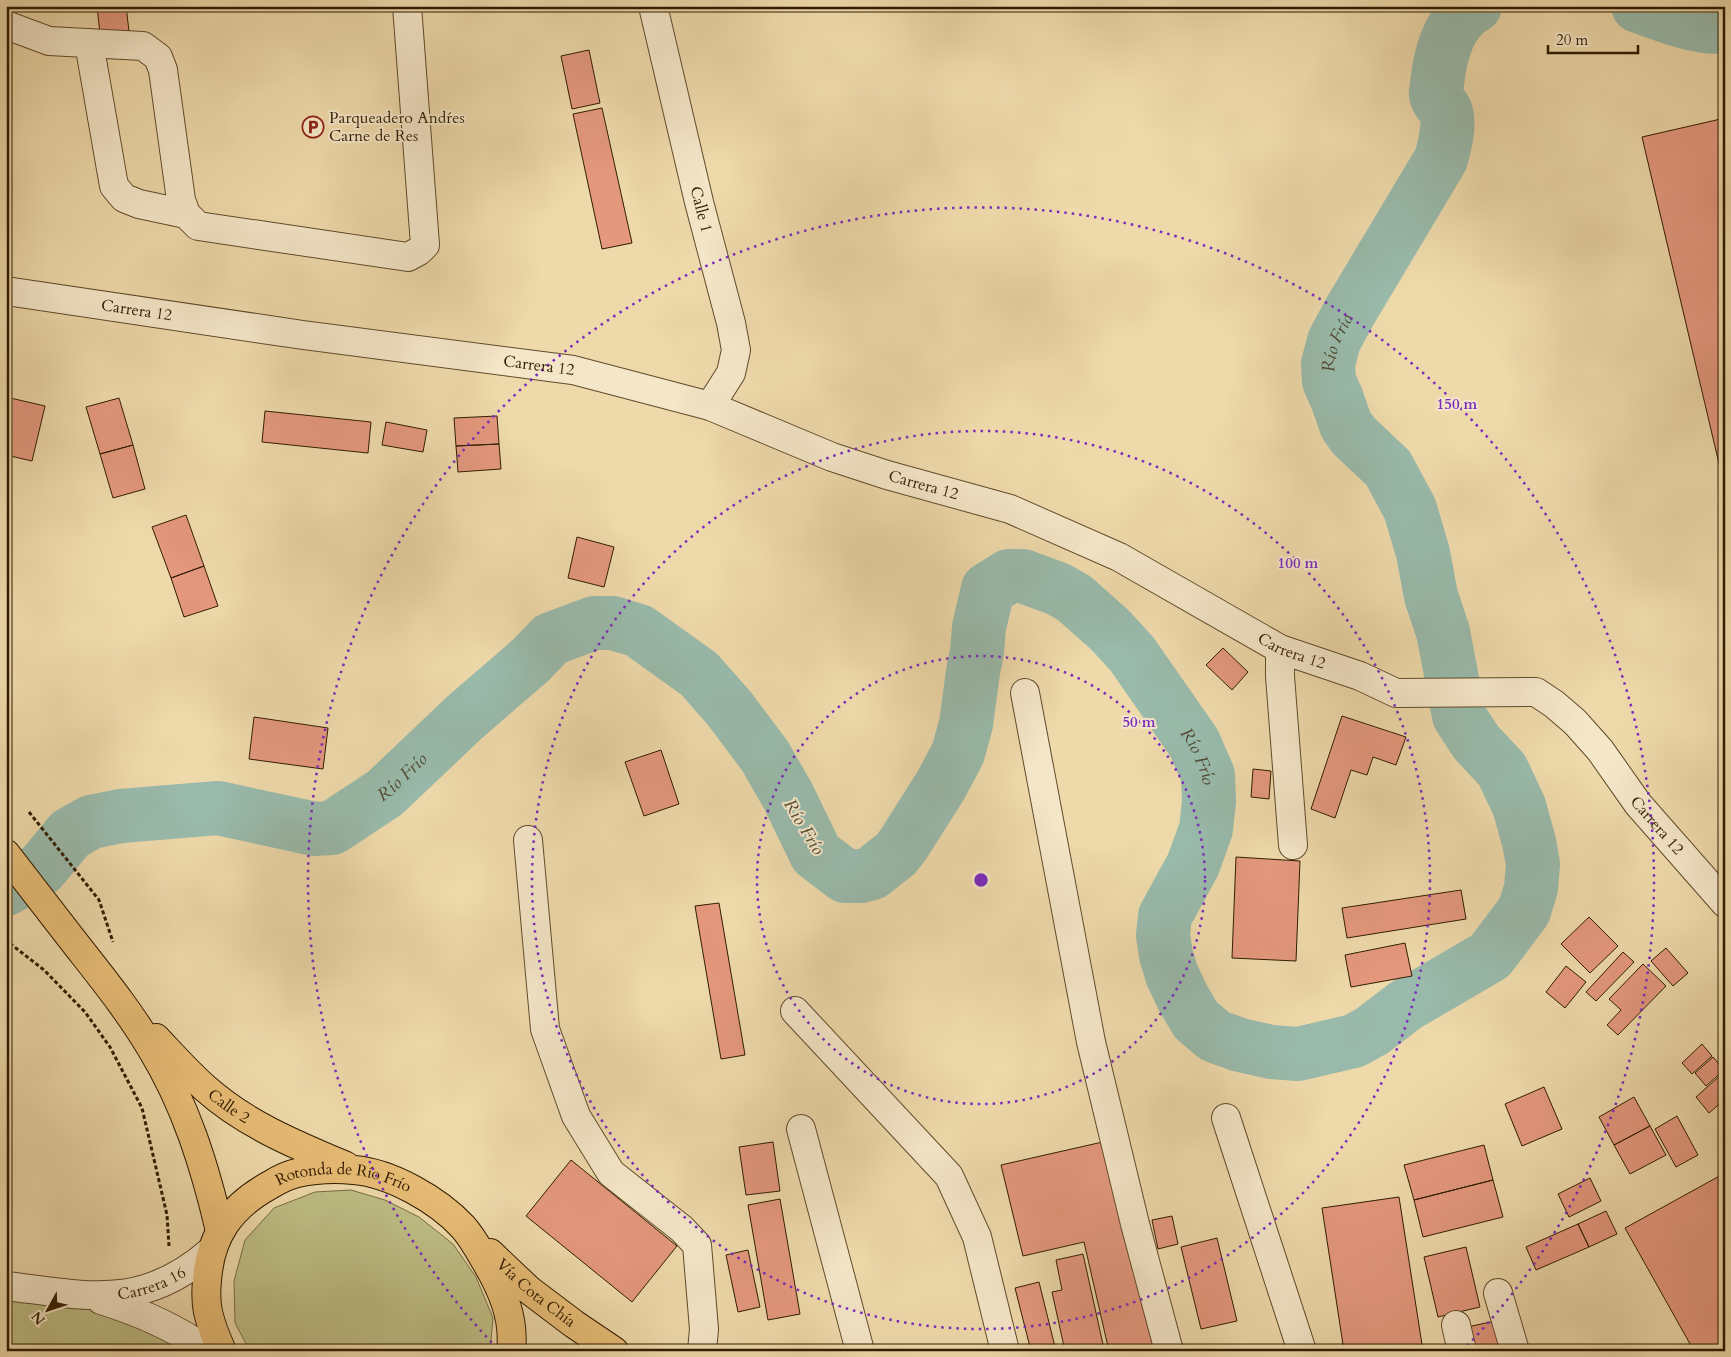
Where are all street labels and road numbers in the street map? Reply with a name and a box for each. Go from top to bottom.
street label: Calle 1 [685,184,718,235]
street label: Carrera 12 [100,294,174,326]
street label: Carrera 12 [502,350,576,381]
street label: Carrera 12 [886,465,961,505]
street label: Carrera 12 [1254,627,1328,675]
street label: Carrera 12 [1625,792,1689,860]
street label: Calle 2 [203,1084,254,1129]
street label: Rotonda de Río Frío [271,1158,415,1198]
street label: Vía Cota Chía [491,1254,580,1332]
street label: Carrera 16 [116,1262,190,1305]

